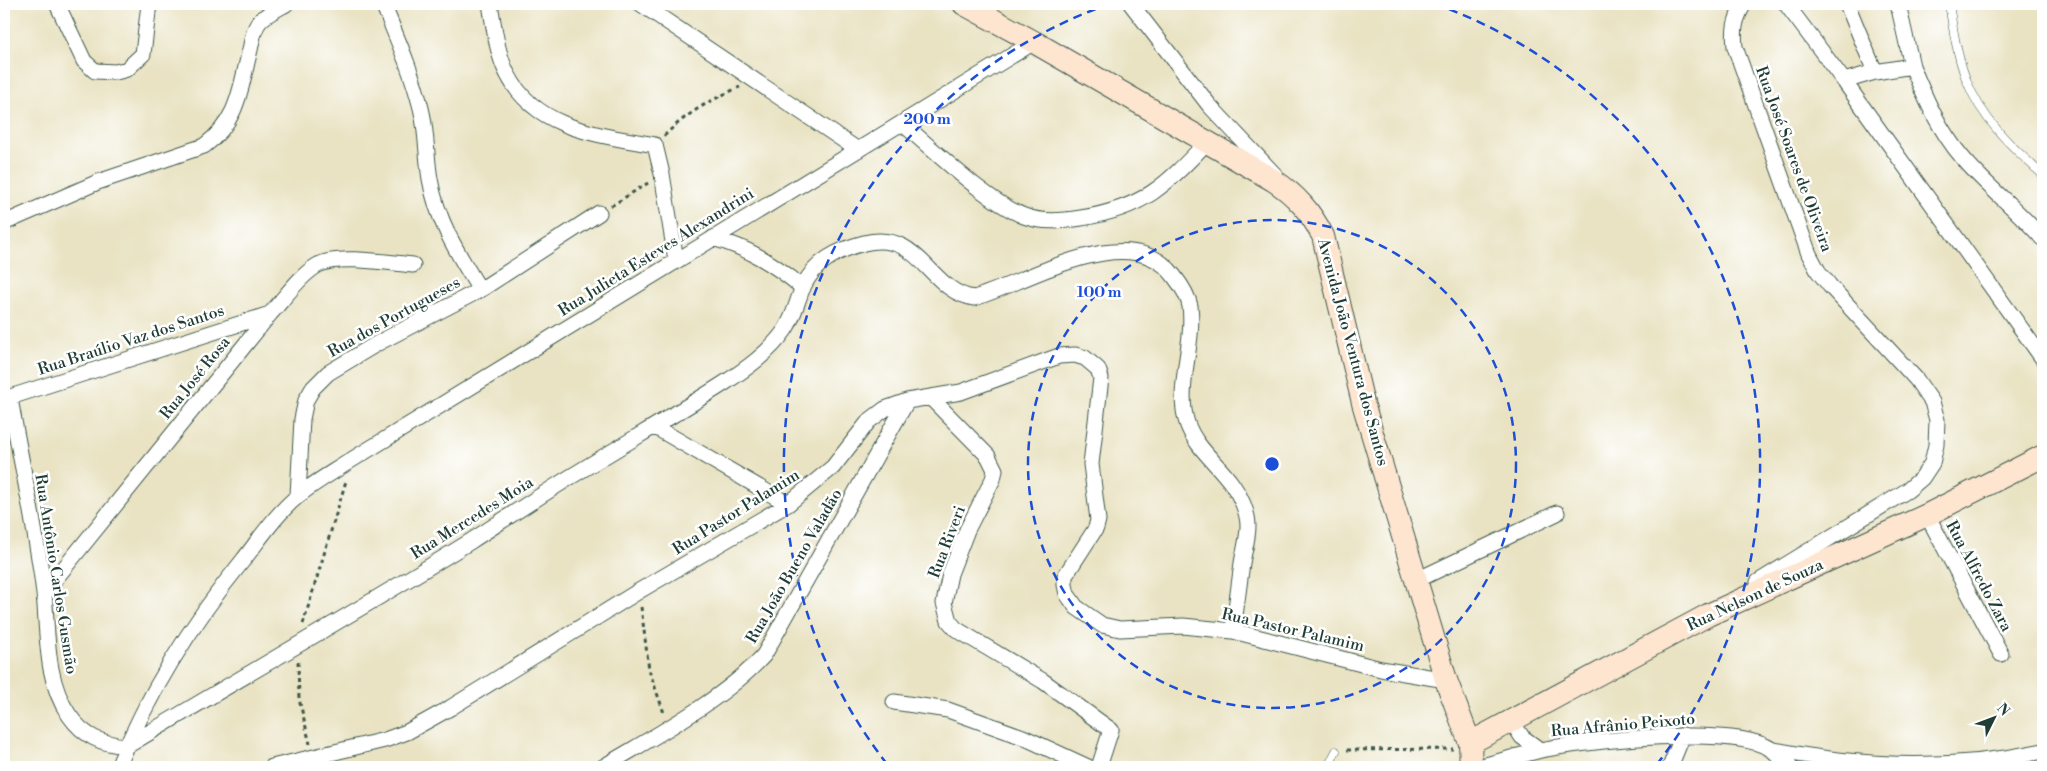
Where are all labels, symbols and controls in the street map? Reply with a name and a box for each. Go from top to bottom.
street label: Rua José Soares de Oliveira [1751,63,1837,255]
text: 200 m [903,110,951,129]
street label: Rua Julieta Esteves Alexandrini [554,183,758,321]
street label: Avenida João Ventura dos Santos [1313,235,1393,468]
street label: Rua dos Portugueses [324,272,464,362]
text: 100 m [1077,283,1122,302]
street label: Rua Braúlio Vaz dos Santos [35,300,227,380]
street label: Rua José Rosa [156,332,235,423]
centre of rings [1263,455,1281,473]
street label: Rua Pastor Palamim [669,465,803,559]
street label: Rua Antônio Carlos Gusmão [30,472,82,676]
street label: Rua Mercedes Moia [407,472,538,564]
street label: Rua João Bueno Valadão [742,485,846,647]
street label: Rua Riveri [924,503,970,581]
street label: Rua Alfredo Zara [1941,517,2017,636]
street label: Rua Nelson de Souza [1683,554,1827,635]
street label: Rua Pastor Palamim [1220,604,1366,656]
north arrow [1970,694,2020,744]
text: N [1993,700,2013,720]
street label: Rua Afrânio Peixoto [1550,709,1696,741]

